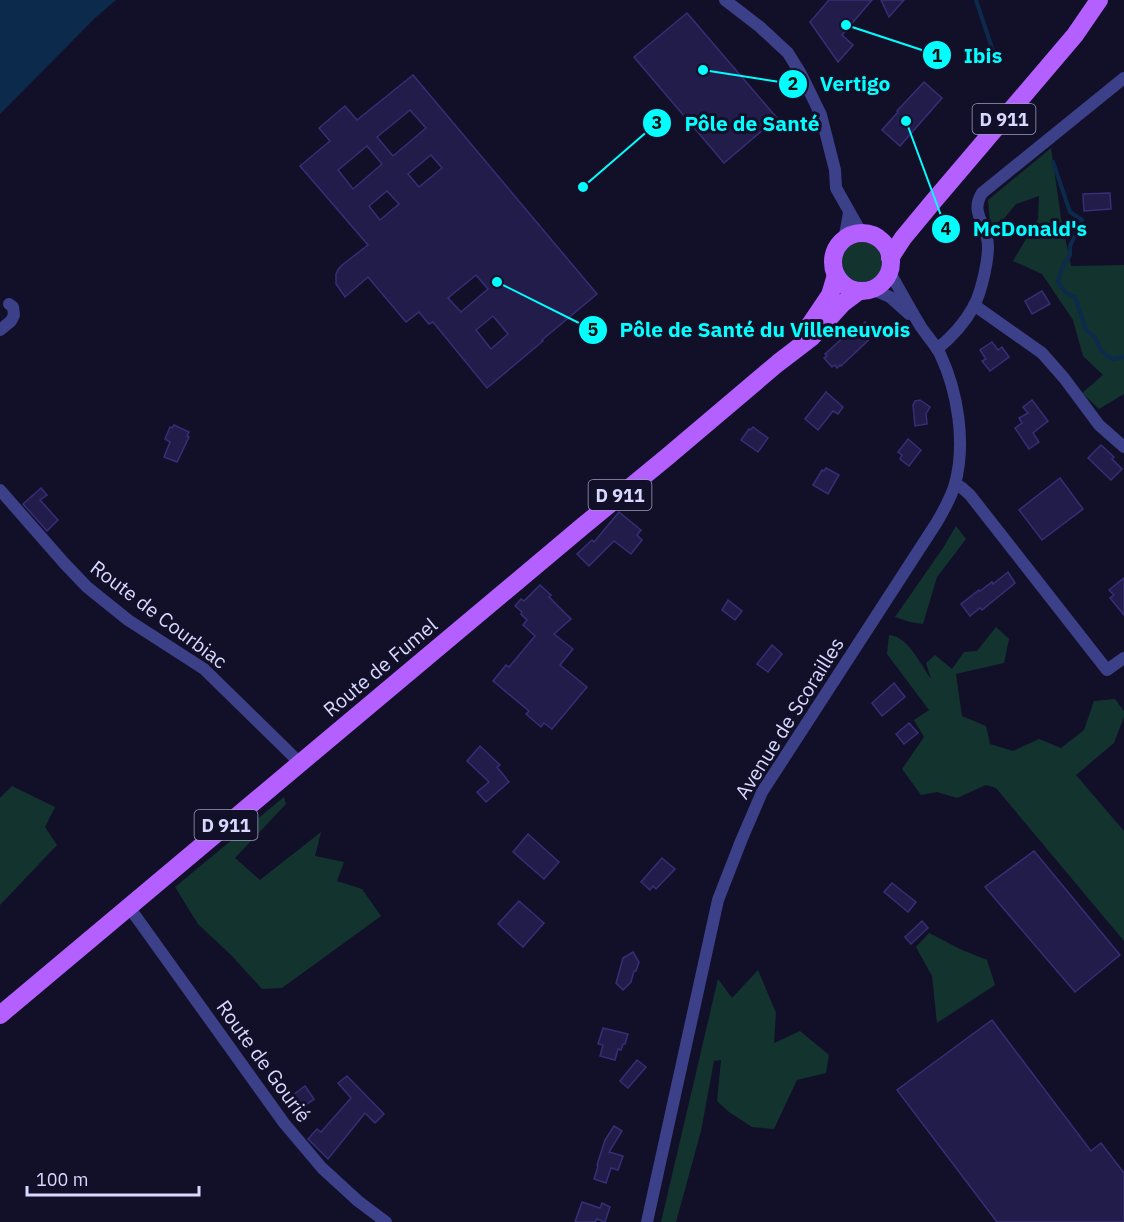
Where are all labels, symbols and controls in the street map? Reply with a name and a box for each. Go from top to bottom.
callout: Ibis [922,36,1014,75]
text: Ibis [964,41,1002,69]
text: 1 [932,44,943,67]
callout: Vertigo [778,64,902,103]
text: Vertigo [820,69,890,97]
text: 2 [788,72,798,95]
callout: Pôle de Santé [642,104,832,143]
road number: D 911 [972,104,1036,134]
text: Pôle de Santé [684,109,820,137]
text: 3 [652,111,662,134]
callout: McDonald's [931,209,1100,248]
text: McDonald's [973,214,1087,242]
text: 4 [941,217,952,240]
callout: Pôle de Santé du Villeneuvois [578,310,923,349]
text: Pôle de Santé du Villeneuvois [620,315,910,343]
text: 5 [588,318,599,341]
road number: D 911 [588,480,652,510]
street label: Route de Courbiac [85,554,233,674]
street label: Route de Fumel [317,611,443,723]
street label: Avenue de Scorailles [728,632,850,804]
road number: D 911 [194,810,258,840]
street label: Route de Gourié [211,994,317,1128]
scale bar [27,1159,200,1197]
text: 100 m [36,1168,88,1191]

